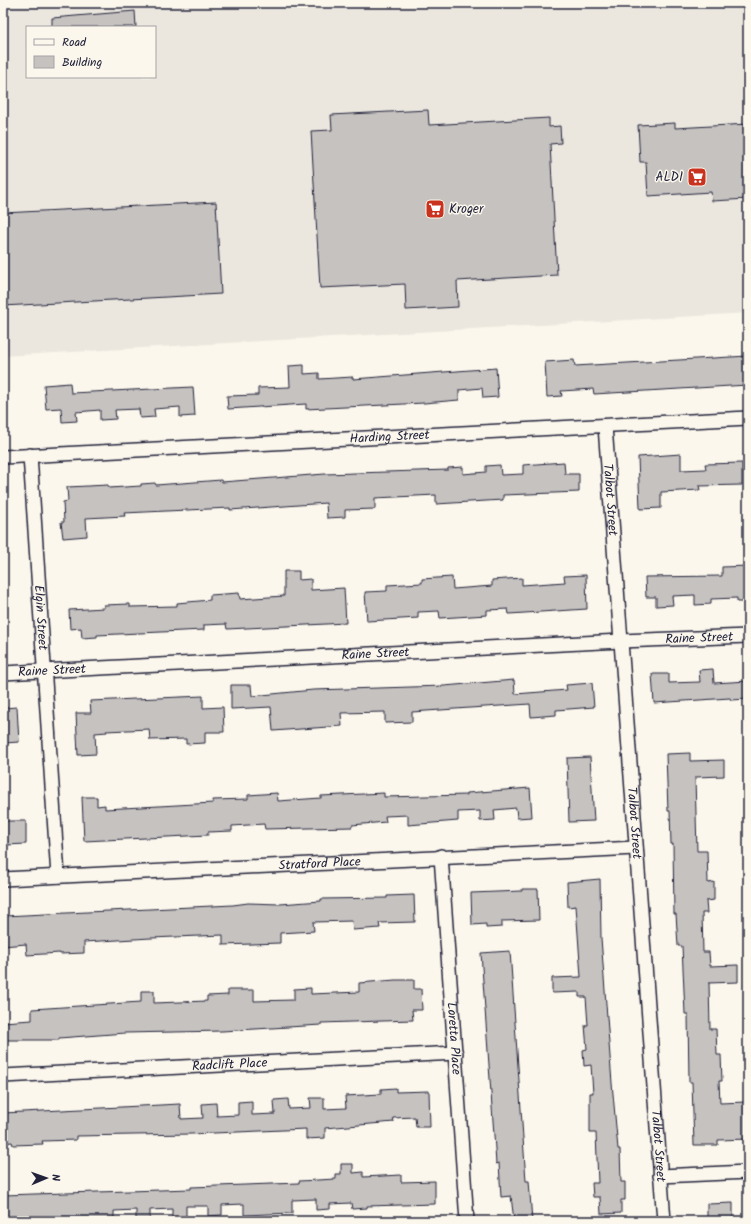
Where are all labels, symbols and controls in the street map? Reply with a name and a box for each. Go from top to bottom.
legend [26,26,156,78]
text: Road [62,33,87,52]
text: Building [62,53,102,72]
supermarket icon: ALDI [686,166,708,188]
place label: ALDI [656,167,683,188]
supermarket icon: Kroger [424,198,446,220]
place label: Kroger [449,199,484,220]
street label: Harding Street [349,424,431,449]
street label: Talbot Street [597,463,624,538]
street label: Elgin Street [28,584,54,652]
street label: Raine Street [665,626,734,650]
street label: Raine Street [341,641,411,666]
street label: Raine Street [18,658,87,683]
street label: Talbot Street [621,786,648,861]
street label: Stratford Place [278,851,361,876]
street label: Loretta Place [441,1002,467,1076]
street label: Radclift Place [191,1052,268,1077]
street label: Talbot Street [645,1109,672,1184]
north arrow [26,1158,66,1198]
text: N [46,1174,64,1182]

